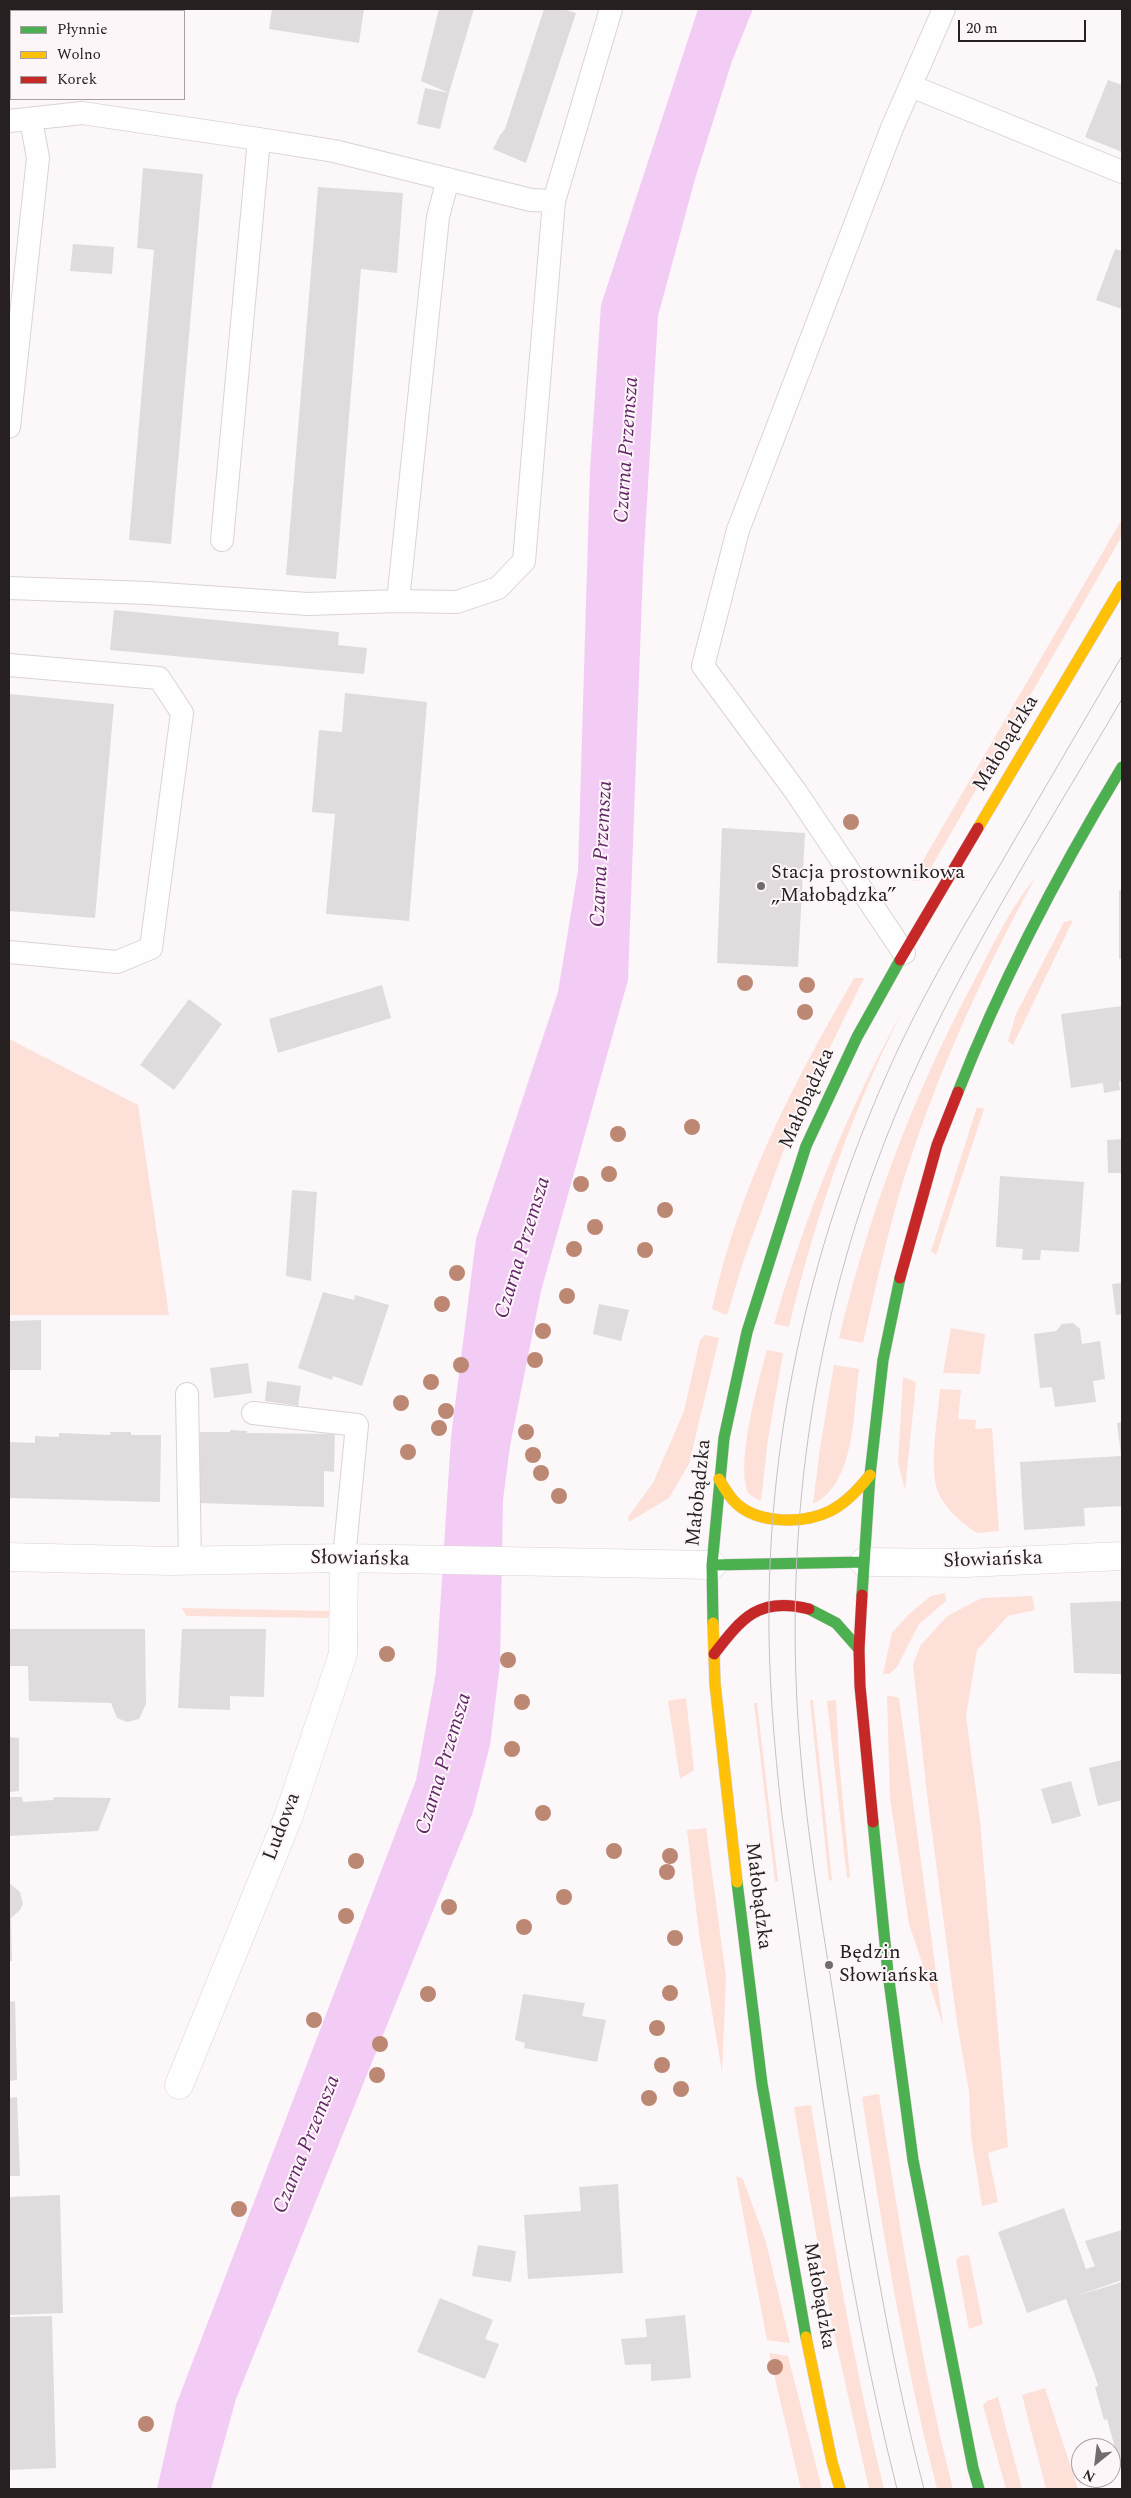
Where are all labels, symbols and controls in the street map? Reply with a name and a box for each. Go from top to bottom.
legend [10,10,185,100]
scale bar [961,10,1088,42]
text: 20 m [966,17,998,40]
text: Płynnie [57,18,108,41]
text: Wolno [57,43,101,66]
text: Korek [57,68,97,91]
water label: Czarna Przemsza [610,376,646,524]
street label: Małobądzka [969,692,1045,796]
water label: Czarna Przemsza [587,780,619,928]
place label: Stacja prostownikowa „Małobądzka” [771,862,965,909]
marker: Stacja prostownikowa „Małobądzka” [755,880,767,892]
street label: Małobądzka [775,1045,841,1153]
water label: Czarna Przemsza [490,1174,558,1322]
street label: Małobądzka [682,1438,718,1548]
street label: Słowiańska [310,1547,410,1573]
street label: Słowiańska [943,1547,1043,1575]
water label: Czarna Przemsza [411,1690,479,1838]
street label: Ludowa [259,1790,307,1864]
street label: Małobądzka [739,1841,775,1951]
place label: Będzin Słowiańska [839,1942,938,1989]
marker: Będzin Słowiańska [823,1959,835,1971]
water label: Czarna Przemsza [269,2072,347,2218]
street label: Małobądzka [797,2241,839,2351]
north arrow [1071,2438,1121,2488]
text: N [1079,2464,1099,2488]

